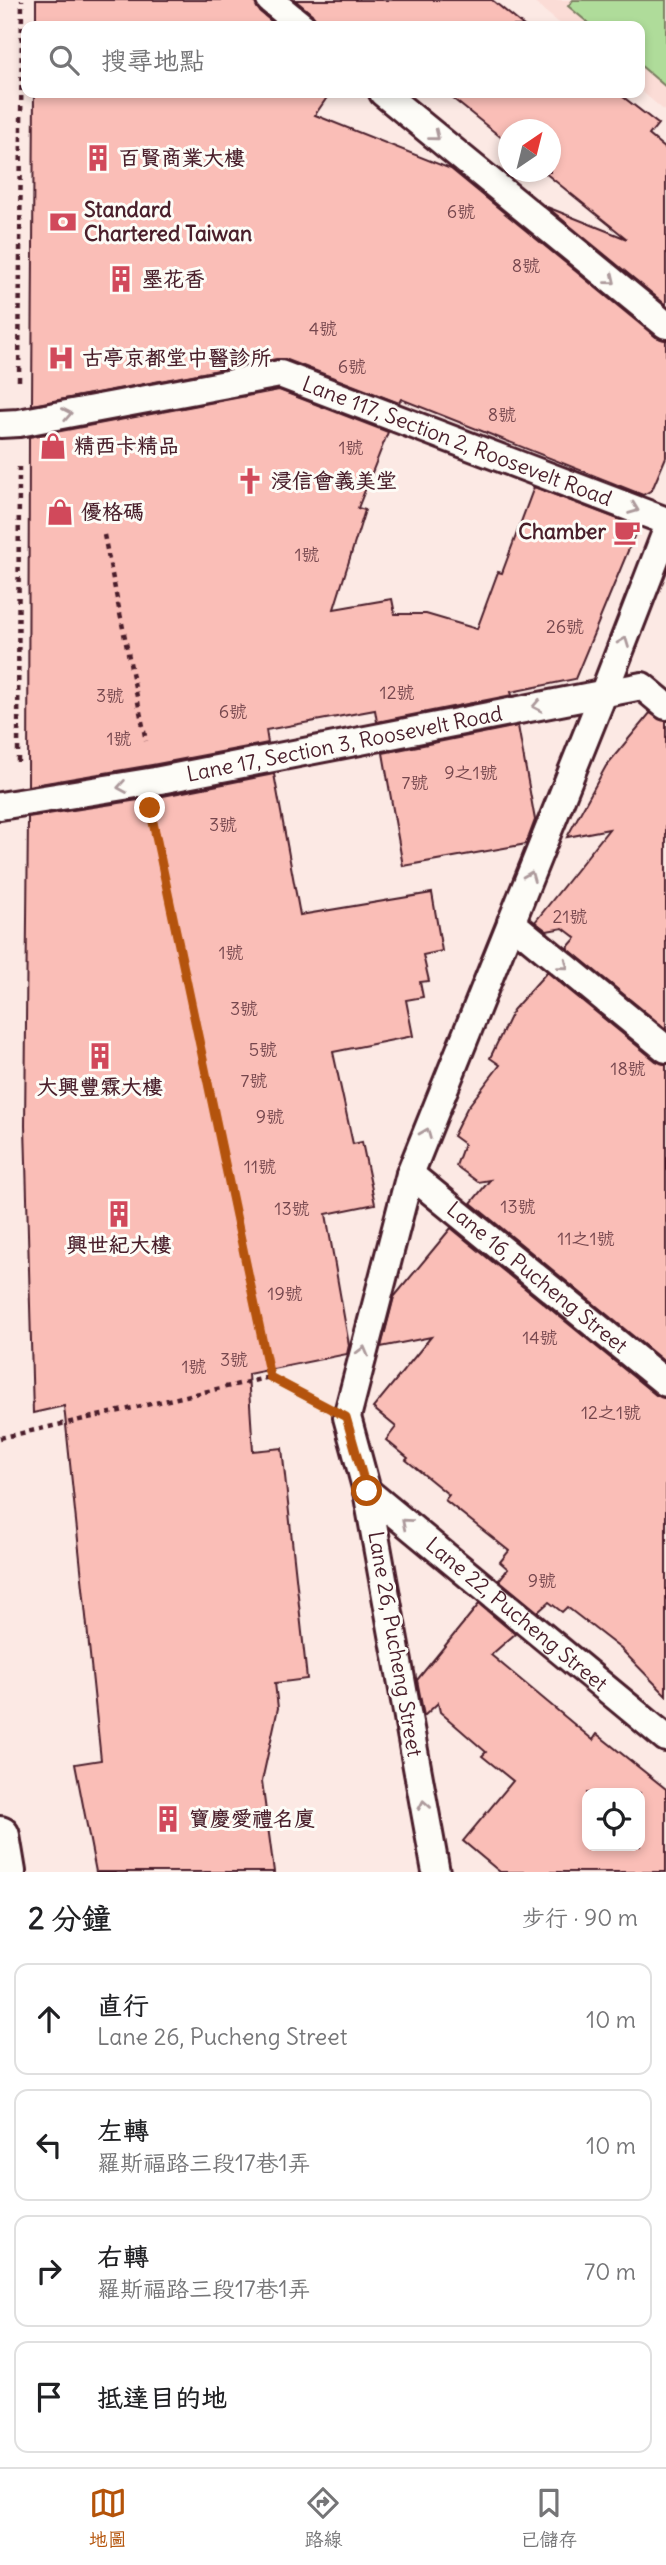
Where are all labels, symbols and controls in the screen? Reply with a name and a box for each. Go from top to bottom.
search box [21,21,645,98]
icon: search [45,41,83,79]
text: 搜尋地點 [101,44,205,77]
north arrow [498,119,561,182]
one-way arrow [427,128,440,140]
building icon: 百賢商業大樓 [83,143,113,173]
place label: 百賢商業大樓 [119,144,245,171]
place label: Standard Chartered Taiwan [84,196,252,247]
house number: 6號 [447,200,475,223]
bank icon: Standard Chartered Taiwan [48,207,78,237]
house number: 8號 [512,254,540,277]
building icon: 墨花香 [106,264,136,294]
place label: 墨花香 [142,265,205,292]
one-way arrow [604,272,616,285]
house number: 4號 [309,317,337,340]
hospital icon: 古亭京都堂中醫診所 [46,343,76,373]
place label: 古亭京都堂中醫診所 [82,344,271,371]
house number: 6號 [338,355,366,378]
street label: Lane 117, Section 2, Roosevelt Road [299,370,616,512]
house number: 8號 [488,403,516,426]
one-way arrow [61,407,73,422]
shop icon: 精西卡精品 [38,431,68,461]
place label: 精西卡精品 [74,432,179,459]
house number: 1號 [338,436,364,459]
church icon: 浸信會義美堂 [235,466,265,496]
place label: 浸信會義美堂 [271,467,397,494]
shop icon: 優格碼 [45,497,75,527]
place label: 優格碼 [81,498,144,525]
one-way arrow [627,501,639,515]
cafe icon: Chamber [612,517,642,547]
place label: Chamber [518,518,606,545]
house number: 1號 [294,543,320,566]
house number: 26號 [546,615,584,638]
one-way arrow [615,637,629,649]
house number: 12號 [379,681,415,704]
house number: 3號 [96,684,124,707]
one-way arrow [531,697,543,712]
street label: Lane 17, Section 3, Roosevelt Road [184,700,504,788]
house number: 6號 [219,700,247,723]
house number: 1號 [106,727,132,750]
house number: 9之1號 [444,761,498,784]
house number: 7號 [402,771,428,794]
one-way arrow [116,779,128,794]
route end [134,792,165,823]
house number: 3號 [209,813,237,836]
one-way arrow [521,871,535,883]
house number: 21號 [552,905,588,928]
house number: 1號 [218,941,244,964]
one-way arrow [555,957,568,969]
house number: 3號 [230,997,258,1020]
house number: 5號 [249,1038,277,1061]
building icon: 大興豐霖大樓 [85,1041,115,1071]
house number: 18號 [610,1057,646,1080]
house number: 7號 [241,1069,267,1092]
place label: 大興豐霖大樓 [37,1073,163,1100]
house number: 9號 [256,1105,284,1128]
one-way arrow [418,1127,432,1139]
house number: 11號 [244,1155,276,1178]
house number: 13號 [500,1195,536,1218]
street label: Lane 16, Pucheng Street [441,1196,633,1359]
house number: 13號 [274,1197,310,1220]
building icon: 興世紀大樓 [104,1199,134,1229]
house number: 11之1號 [557,1227,615,1250]
place label: 興世紀大樓 [67,1231,172,1258]
house number: 19號 [267,1282,303,1305]
house number: 14號 [522,1326,558,1349]
one-way arrow [355,1345,369,1357]
house number: 3號 [220,1348,248,1371]
house number: 1號 [181,1355,207,1378]
house number: 12之1號 [581,1401,641,1424]
route start [351,1475,382,1506]
one-way arrow [401,1518,413,1531]
street label: Lane 26, Pucheng Street [362,1529,429,1759]
street label: Lane 22, Pucheng Street [420,1531,613,1697]
house number: 9號 [528,1569,556,1592]
map controls [582,1788,645,1851]
button: locate [582,1788,645,1851]
one-way arrow [417,1799,432,1811]
building icon: 寶慶愛禮名廈 [153,1804,183,1834]
place label: 寶慶愛禮名廈 [189,1805,315,1832]
text: 2 分鐘 [28,1899,112,1937]
text: 步行 · 90 m [522,1903,638,1932]
text: 直行 [97,1989,149,2022]
icon: ahead [30,2000,68,2038]
text: 10 m [586,2005,636,2034]
text: Lane 26, Pucheng Street [97,2022,347,2051]
text: 左轉 [97,2114,149,2147]
icon: left [30,2126,68,2164]
text: 10 m [586,2131,636,2160]
text: 羅斯福路三段17巷1弄 [97,2148,311,2177]
text: 右轉 [97,2240,149,2273]
icon: right [30,2252,68,2290]
text: 70 m [584,2257,636,2286]
text: 羅斯福路三段17巷1弄 [97,2274,311,2303]
icon: arrive [30,2378,68,2416]
text: 抵達目的地 [97,2381,227,2414]
tab: 地圖 [89,2484,127,2551]
tab: 路線 [304,2484,342,2551]
tab: 已儲存 [520,2484,577,2551]

